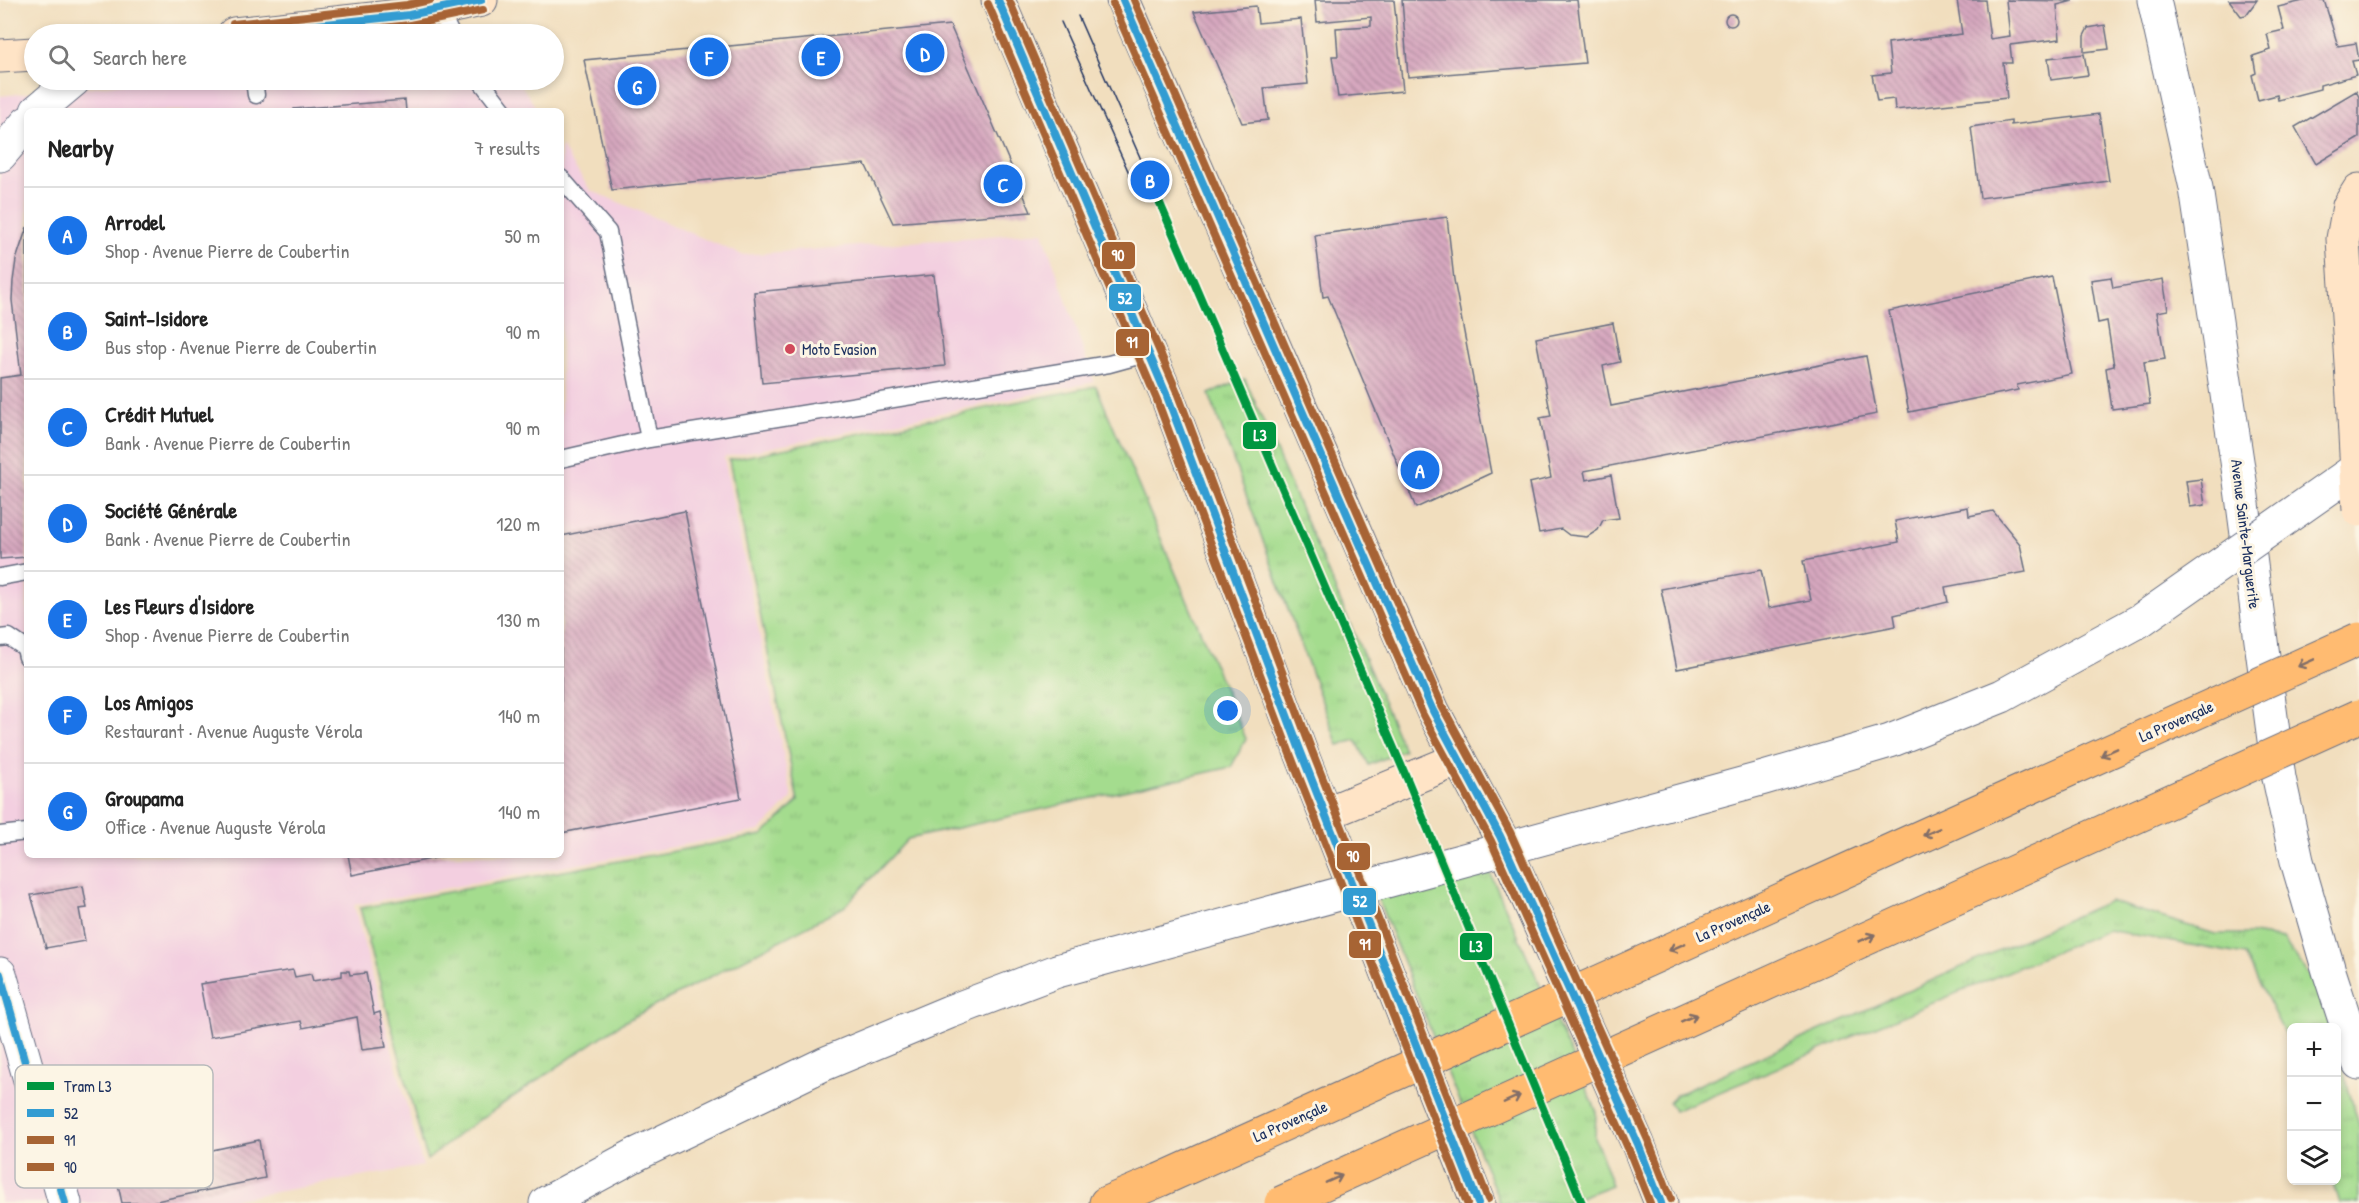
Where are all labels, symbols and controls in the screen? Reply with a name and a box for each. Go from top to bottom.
search box [24,24,564,90]
pin: D [906,31,944,76]
pin: F [690,34,728,80]
pin: E [802,34,840,80]
icon: search [45,41,78,74]
text: Search here [93,42,187,72]
pin: G [618,64,656,109]
text: Nearby [48,130,114,165]
text: 7 results [474,134,540,161]
pin: B [1130,158,1170,202]
pin: C [984,162,1022,207]
text: Arrodel [105,207,165,237]
text: A [63,222,72,249]
text: 50 m [504,222,540,249]
text: Shop · Avenue Pierre de Coubertin [105,237,349,264]
line badge: 90 [1101,241,1136,270]
text: 90 [1111,244,1125,266]
line badge: 52 [1108,283,1142,312]
text: 52 [1118,287,1133,309]
text: Saint-Isidore [105,303,208,333]
text: B [62,318,73,345]
text: 90 m [506,318,540,345]
line badge: 91 [1115,328,1150,357]
text: 91 [1126,331,1138,353]
text: Bus stop · Avenue Pierre de Coubertin [105,333,377,360]
place label: Moto Evasion [802,338,877,360]
marker: Moto Evasion [783,342,797,356]
text: Crédit Mutuel [105,399,213,429]
text: C [62,414,73,441]
text: 90 m [506,414,540,441]
line badge: L3 [1242,421,1277,450]
text: L3 [1253,424,1267,446]
text: Bank · Avenue Pierre de Coubertin [105,429,351,456]
pin: A [1400,448,1440,492]
street label: Avenue Sainte-Marguerite [2226,458,2266,611]
text: Société Générale [105,495,237,525]
text: D [63,510,72,537]
text: 120 m [496,510,540,537]
text: Bank · Avenue Pierre de Coubertin [105,525,351,552]
text: Les Fleurs d'Isidore [105,591,255,621]
text: E [63,606,72,633]
text: 130 m [497,606,540,633]
text: Shop · Avenue Pierre de Coubertin [105,621,349,648]
one-way arrow [2297,657,2315,669]
text: Los Amigos [105,687,193,717]
street label: La Provençale [2135,695,2217,747]
your location [1213,696,1242,725]
text: F [64,702,71,729]
text: 140 m [498,702,540,729]
text: Restaurant · Avenue Auguste Vérola [105,717,362,744]
one-way arrow [2100,746,2118,758]
text: Groupama [105,783,183,813]
text: G [63,798,72,825]
text: 140 m [498,798,540,825]
text: Office · Avenue Auguste Vérola [105,813,325,840]
one-way arrow [1923,827,1941,838]
line badge: 90 [1336,842,1371,871]
text: 90 [1346,845,1360,867]
line badge: 52 [1342,887,1377,916]
text: 52 [1353,890,1368,912]
street label: La Provençale [1692,895,1774,947]
line badge: 91 [1348,930,1382,959]
line badge: L3 [1459,932,1493,961]
one-way arrow [1857,932,1876,943]
text: 91 [1359,933,1371,955]
text: L3 [1469,935,1483,957]
one-way arrow [1668,941,1686,953]
one-way arrow [1680,1012,1698,1024]
map controls [2287,1023,2341,1185]
button: + [2287,1023,2341,1077]
legend [15,1065,213,1188]
text: Tram L3 [64,1075,112,1097]
button: − [2287,1077,2341,1131]
one-way arrow [1502,1092,1520,1104]
street label: La Provençale [1249,1095,1331,1147]
text: 52 [64,1102,79,1124]
text: 91 [64,1129,76,1151]
button: layers [2287,1131,2341,1185]
text: 90 [64,1156,77,1178]
one-way arrow [1324,1173,1343,1184]

